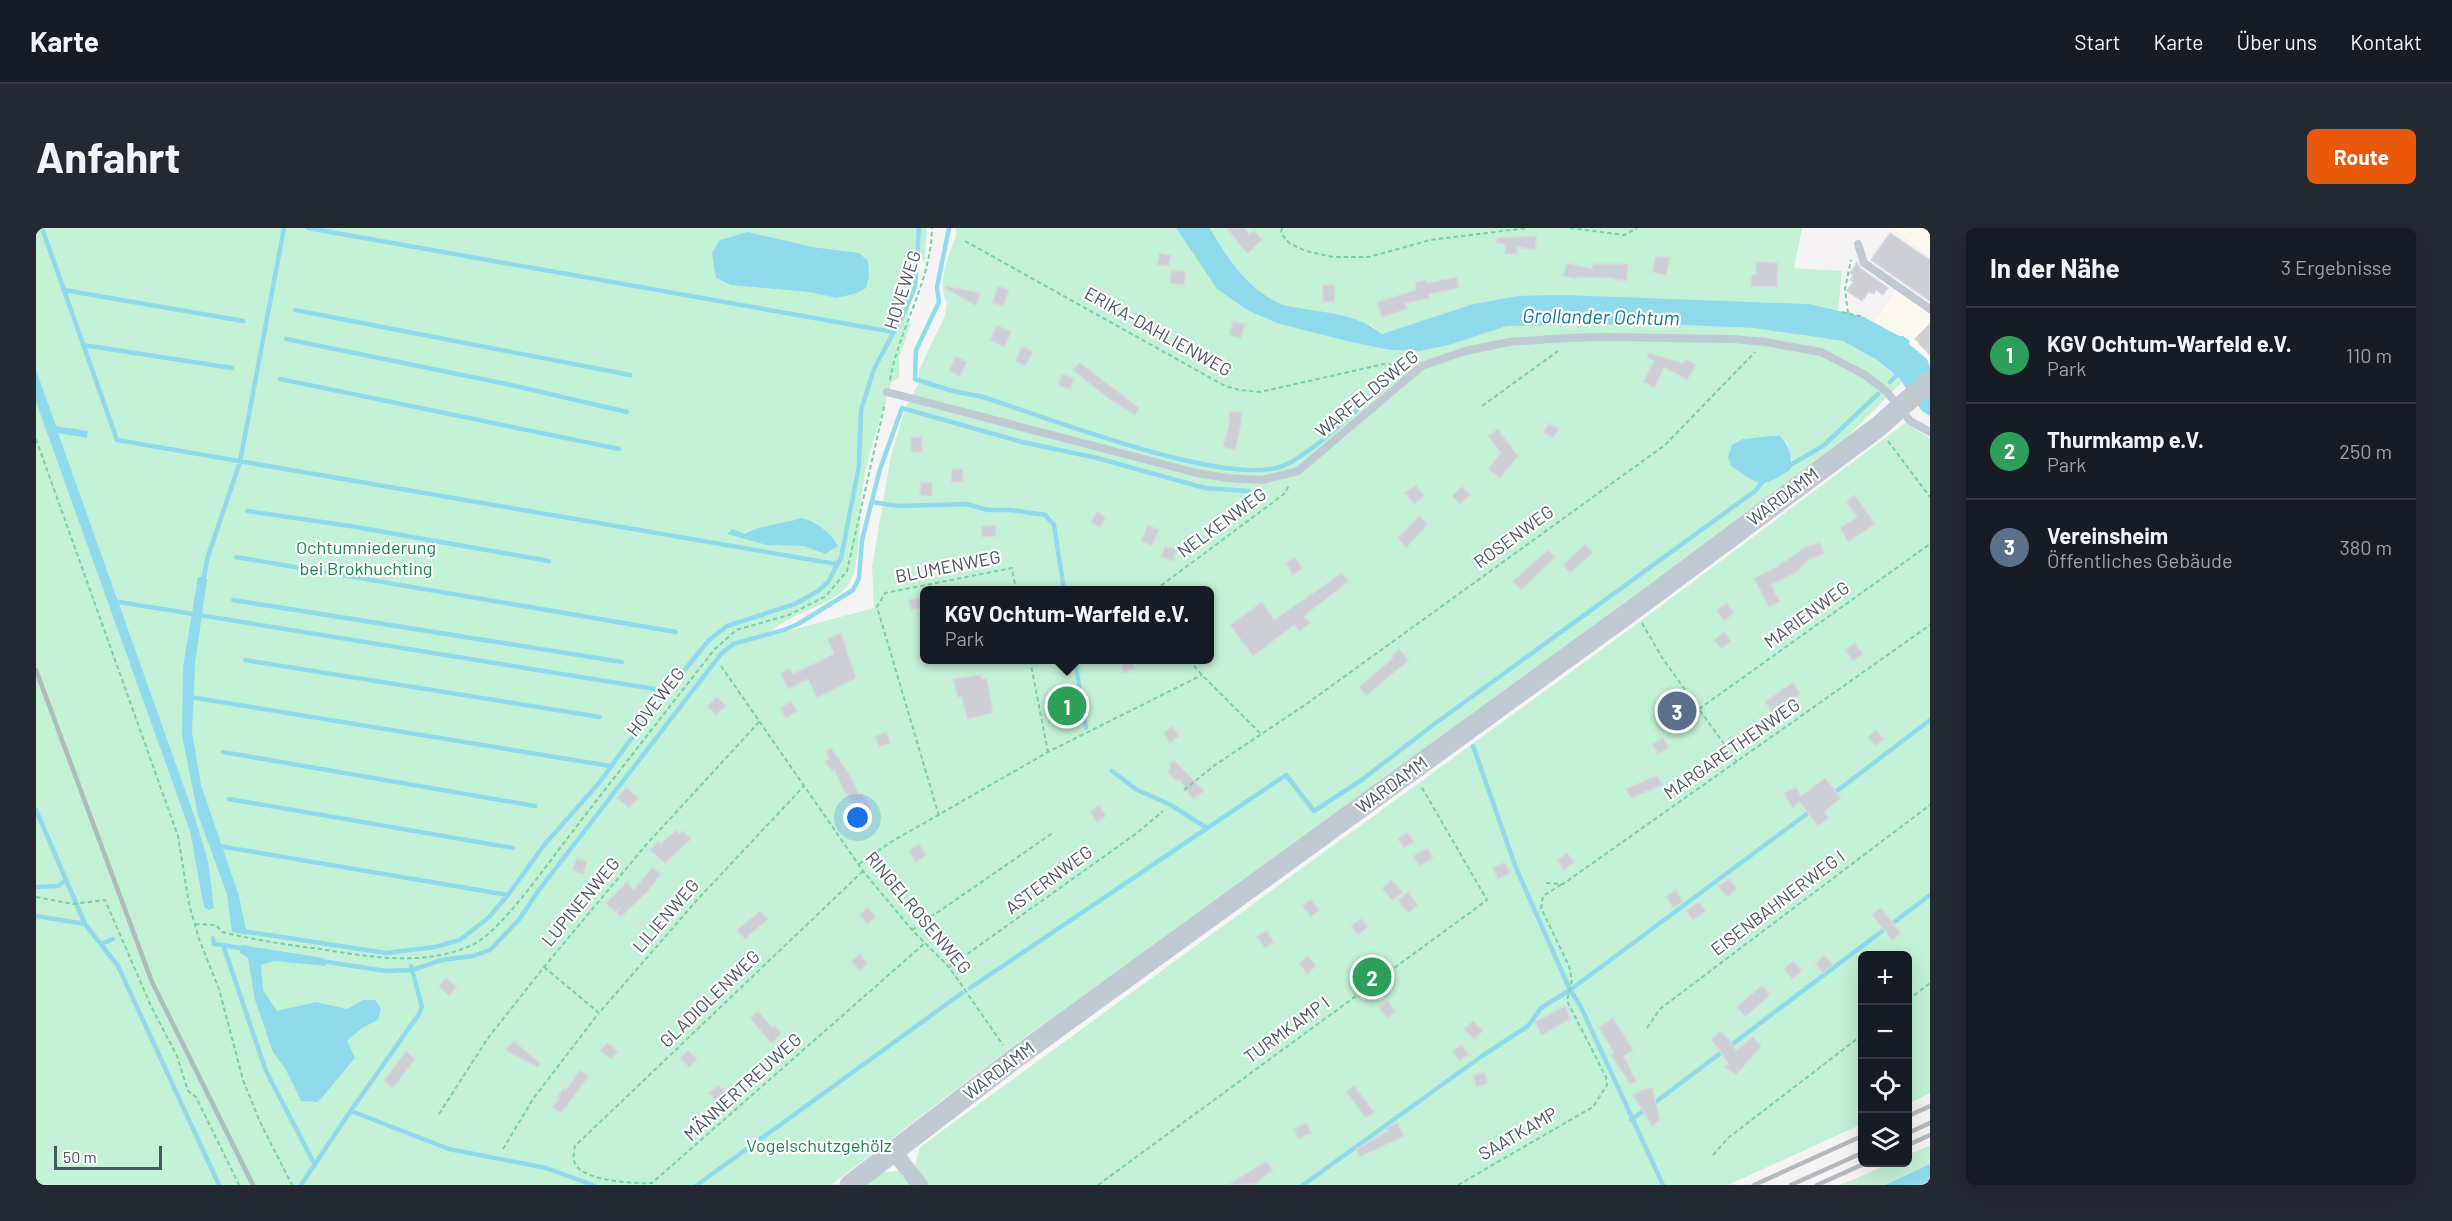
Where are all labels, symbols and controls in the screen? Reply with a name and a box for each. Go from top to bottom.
text: Karte [30,24,99,58]
text: Start [2074,29,2121,54]
text: Karte [2154,29,2204,54]
text: Über uns [2237,29,2317,54]
text: Kontakt [2350,29,2422,54]
button: Route [2307,129,2416,184]
text: Anfahrt [36,131,181,181]
street label: HOVEWEG [879,247,925,332]
text: In der Nähe [1990,252,2120,283]
text: 3 Ergebnisse [2281,255,2392,279]
street label: ERIKA-DAHLIENWEG [1081,282,1236,381]
water label: Grollander Ochtum [1522,303,1680,329]
text: KGV Ochtum-Warfeld e.V. [2047,330,2292,356]
text: 1 [2006,343,2013,367]
text: 110 m [2346,343,2392,367]
street label: WARFELDSWEG [1310,345,1422,442]
text: Park [2047,356,2086,380]
text: Thurmkamp e.V. [2047,426,2204,452]
text: 2 [2004,439,2015,463]
text: 250 m [2339,439,2392,463]
text: Park [2047,452,2086,476]
street label: WARDAMM [1742,462,1822,530]
street label: NELKENWEG [1173,483,1270,562]
street label: ROSENWEG [1469,500,1558,573]
text: Vereinsheim [2047,522,2168,548]
text: 3 [2004,535,2015,559]
text: 380 m [2339,535,2392,559]
park label: Ochtumniederung bei Brokhuchting [296,536,436,579]
street label: BLUMENWEG [893,545,1002,587]
text: Öffentliches Gebäude [2047,548,2233,572]
street label: MARIENWEG [1759,576,1853,652]
popup [920,586,1214,664]
text: KGV Ochtum-Warfeld e.V. [945,600,1189,626]
text: Park [945,626,984,650]
street label: HOVEWEG [621,662,689,740]
pin: 1 [1048,684,1086,728]
pin: 3 [1658,688,1696,734]
street label: MARGARETHENWEG [1659,693,1804,803]
street label: WARDAMM [1351,751,1432,818]
your location [843,803,872,832]
street label: ASTERNWEG [1001,840,1096,918]
street label: EISENBAHNERWEG I [1706,845,1849,960]
street label: RINGELROSENWEG [861,847,976,978]
street label: LUPINENWEG [537,852,624,950]
street label: LILIENWEG [627,874,703,957]
street label: GLADIOLENWEG [655,945,764,1052]
map controls [1858,951,1912,1167]
button: + [1858,951,1912,1005]
pin: 2 [1352,954,1392,999]
street label: TURMKAMP I [1239,991,1333,1067]
button: − [1858,1005,1912,1059]
street label: MÄNNERTREUWEG [679,1028,806,1145]
street label: WARDAMM [958,1036,1038,1104]
button: locate [1858,1059,1912,1113]
street label: SAATKAMP [1474,1102,1561,1165]
button: layers [1858,1113,1912,1167]
park label: Vogelschutzgehölz [746,1134,892,1156]
scale bar [54,1143,162,1170]
text: 50 m [63,1147,97,1166]

